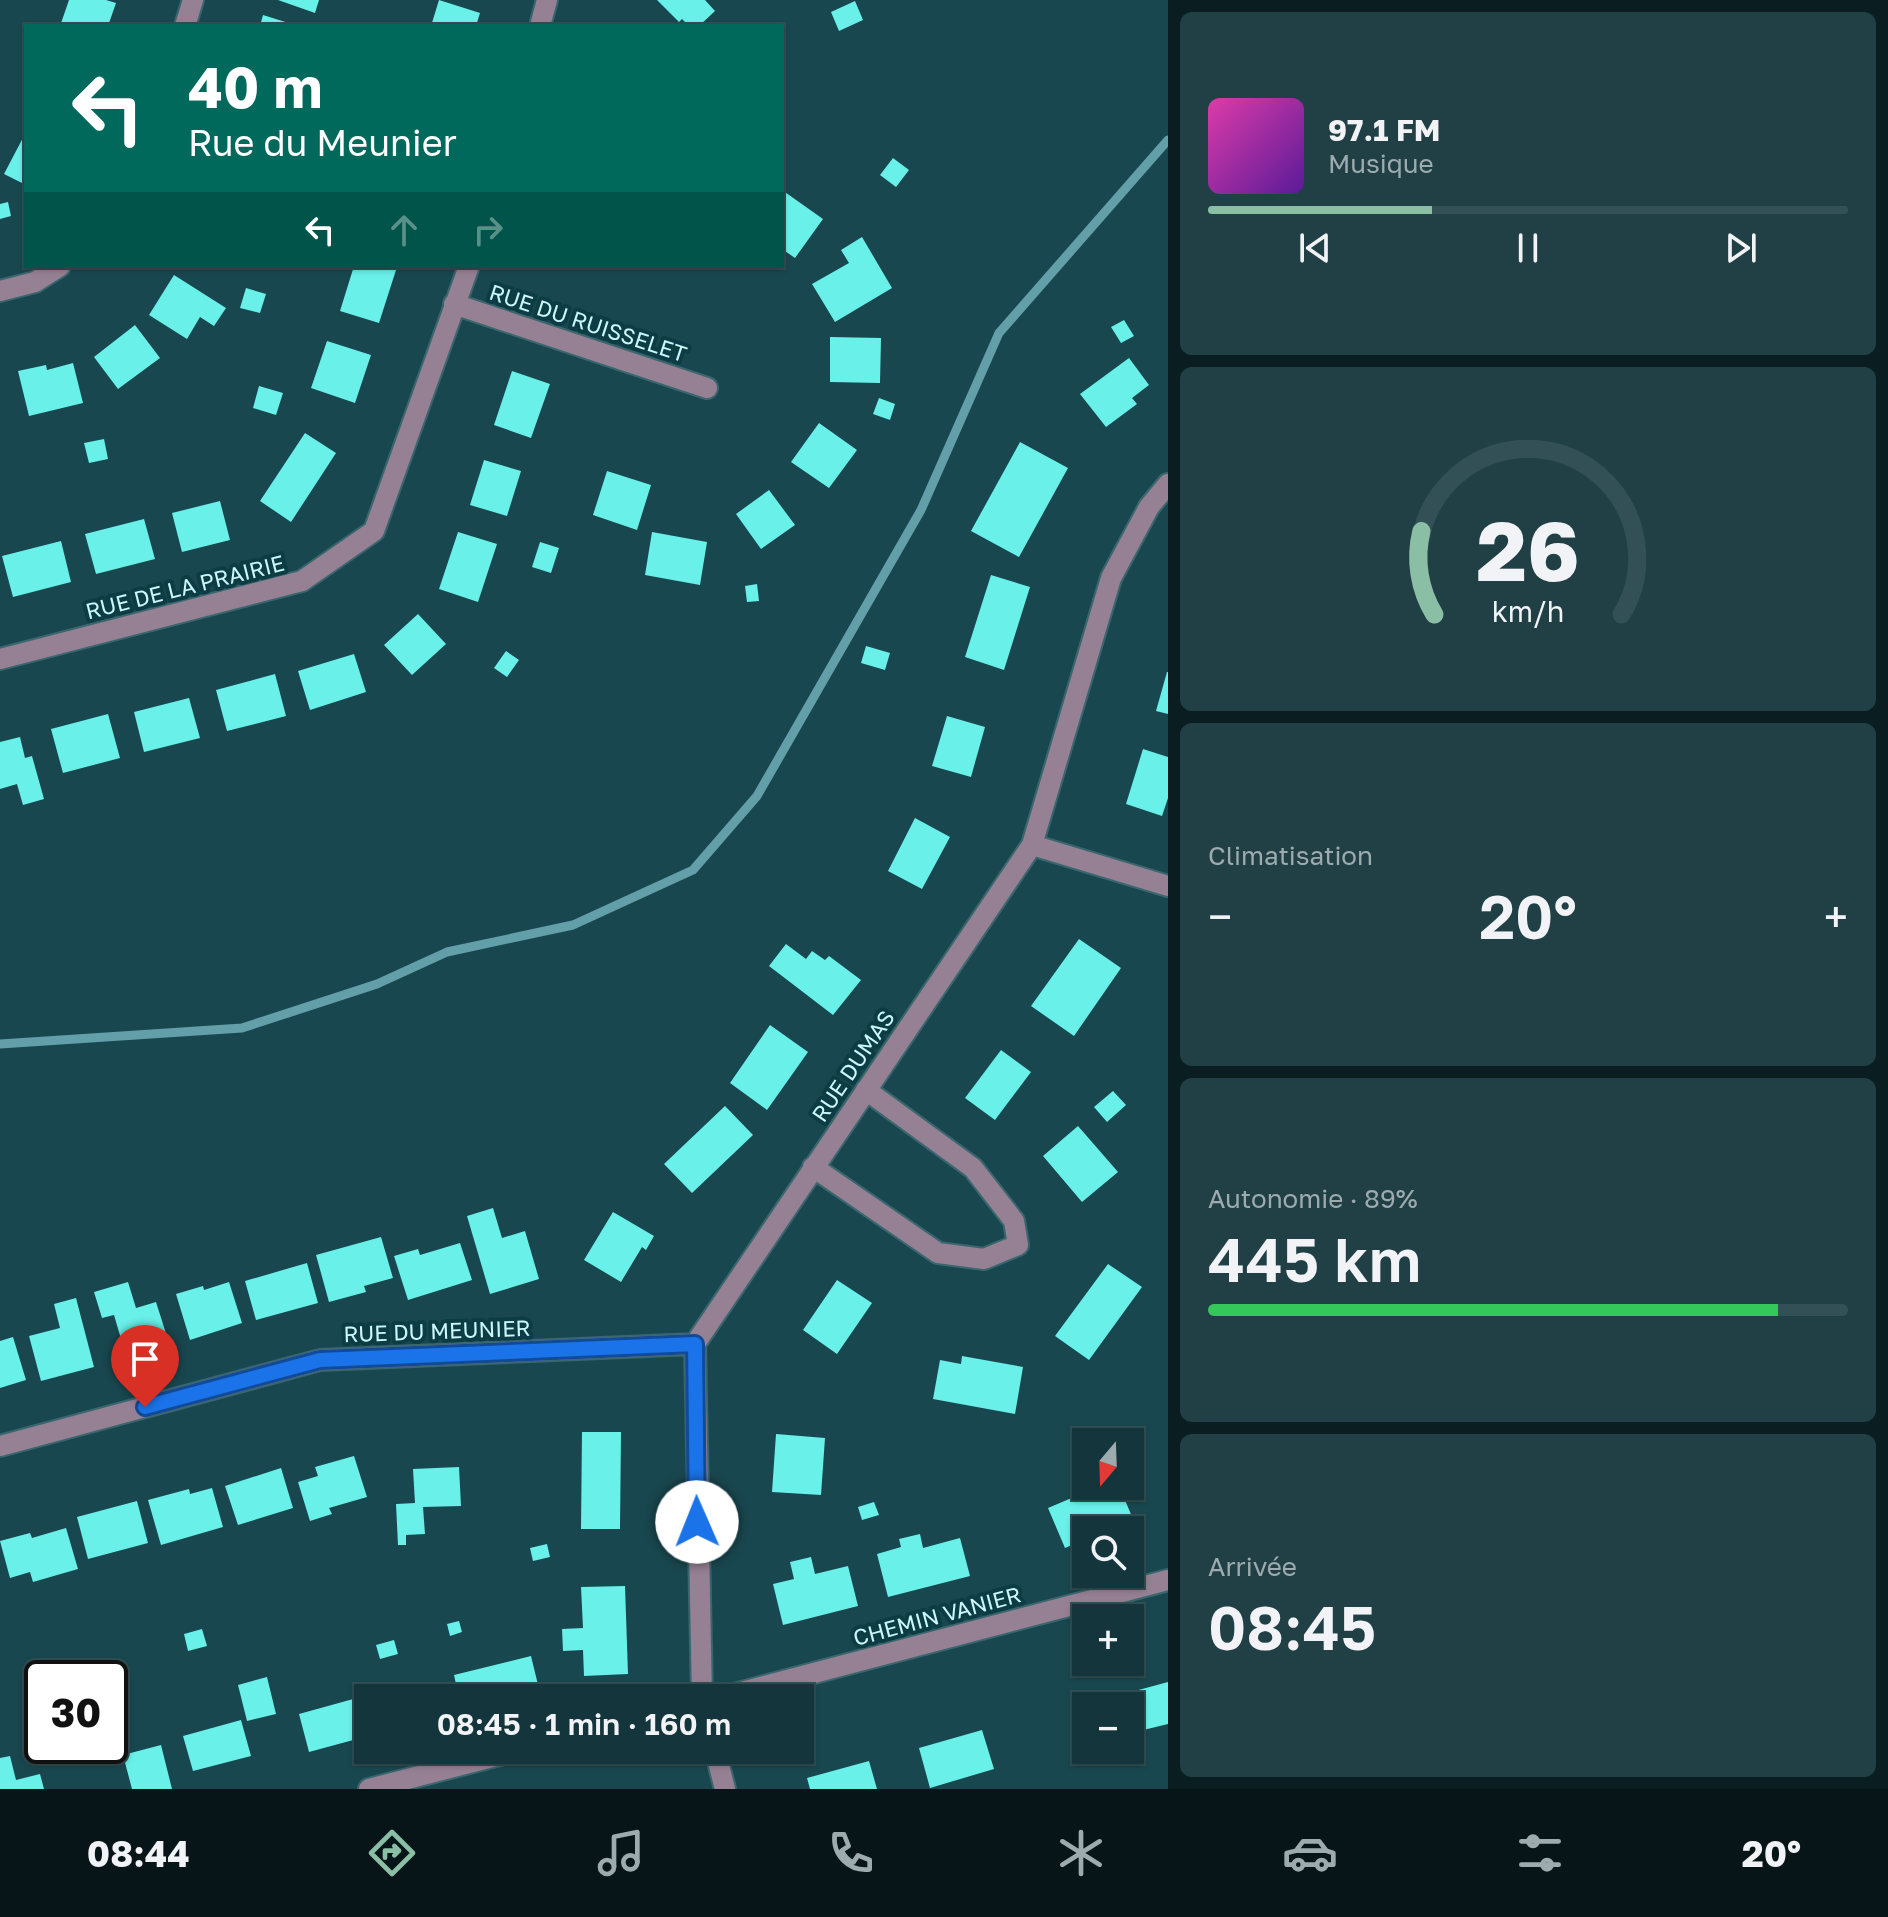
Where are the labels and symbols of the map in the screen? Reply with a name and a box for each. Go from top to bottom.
street label: RUE DU RUISSELET [486,278,691,367]
street label: RUE DE LA PRAIRIE [83,549,287,624]
street label: RUE DUMAS [805,1005,900,1127]
street label: RUE DU MEUNIER [343,1314,531,1347]
pin [111,1325,179,1407]
north arrow [1072,1428,1144,1500]
position arrow [655,1480,739,1564]
street label: CHEMIN VANIER [850,1580,1024,1651]
speed limit sign: 30 [24,1660,128,1764]

